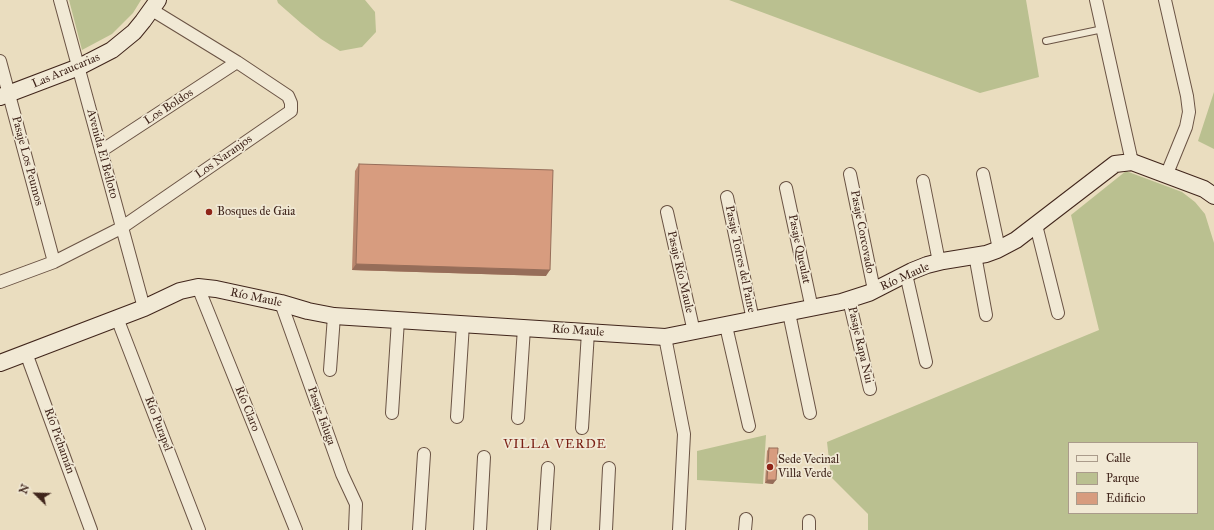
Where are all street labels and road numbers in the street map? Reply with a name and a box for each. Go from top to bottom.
street label: Las Araucarias [30,50,102,92]
street label: Los Boldos [142,86,196,128]
street label: Avenida El Belloto [83,108,121,200]
street label: Pasaje Los Peumos [8,115,46,207]
street label: Los Naranjos [193,132,255,182]
street label: Pasaje Corcovado [847,189,877,275]
street label: Pasaje Torres del Paine [722,204,758,314]
street label: Pasaje Queulat [785,213,813,285]
street label: Pasaje Río Maule [664,229,696,315]
street label: Río Maule [878,260,932,294]
street label: Río Maule [229,286,283,310]
street label: Pasaje Rapa Nui [844,305,876,385]
street label: Río Maule [551,322,605,340]
street label: Río Claro [231,384,263,434]
street label: Pasaje Isluga [304,385,338,447]
street label: Río Purapel [141,395,175,453]
street label: Río Pichamán [40,406,78,476]

